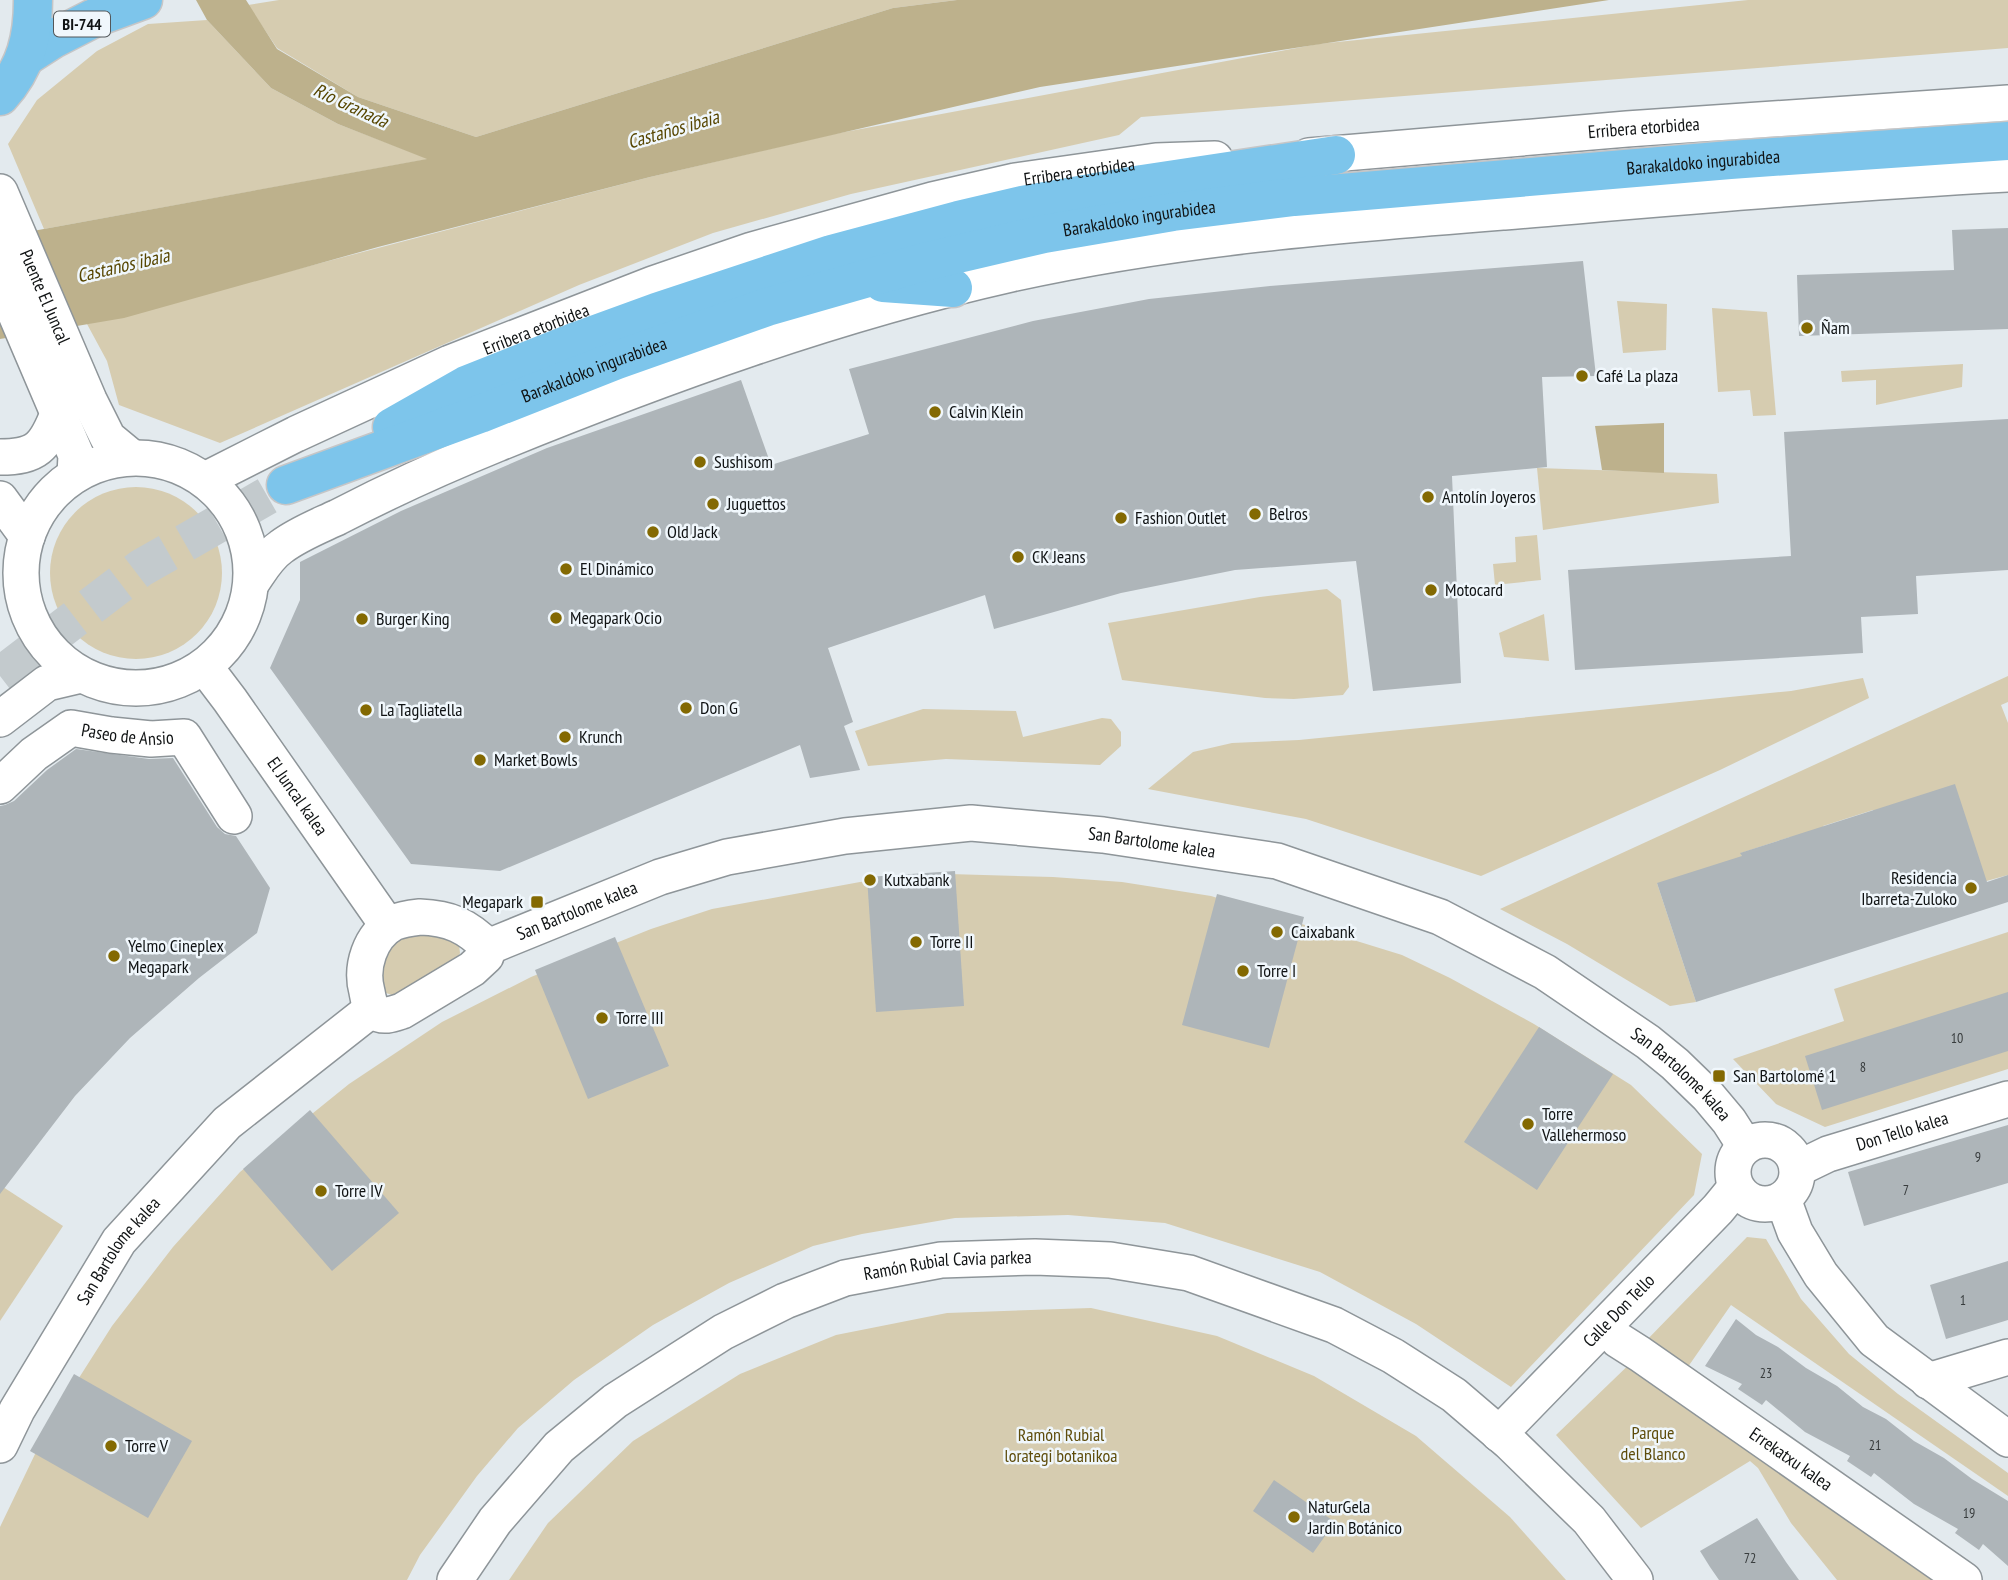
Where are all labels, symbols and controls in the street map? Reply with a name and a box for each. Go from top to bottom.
road number: BI-744 [54,12,110,36]
water label: Río Granada [310,77,393,133]
water label: Castaños ibaia [625,104,723,153]
street label: Erribera etorbidea [1587,112,1700,143]
street label: Barakaldoko ingurabidea [1626,145,1781,180]
street label: Erribera etorbidea [1022,152,1136,191]
street label: Barakaldoko ingurabidea [1061,195,1217,242]
water label: Castaños ibaia [75,242,173,287]
street label: Puente El Juncal [15,246,76,348]
street label: Erribera etorbidea [480,298,592,360]
place label: Ñam [1821,316,1850,339]
marker: Ñam [1799,320,1815,336]
street label: Barakaldoko ingurabidea [518,331,670,408]
place label: Café La plaza [1596,364,1678,387]
marker: Café La plaza [1574,368,1590,384]
place label: Calvin Klein [949,400,1023,423]
marker: Calvin Klein [927,404,943,420]
place label: Sushisom [714,450,773,473]
marker: Sushisom [692,454,708,470]
place label: Antolín Joyeros [1442,485,1536,508]
marker: Antolín Joyeros [1420,489,1436,505]
place label: Juguettos [726,492,786,515]
marker: Juguettos [705,496,721,512]
place label: Belros [1269,502,1308,525]
place label: Fashion Outlet [1135,506,1226,529]
marker: Belros [1247,506,1263,522]
marker: Fashion Outlet [1113,510,1129,526]
place label: Old Jack [667,520,718,543]
marker: Old Jack [645,524,661,540]
place label: CK Jeans [1032,545,1085,568]
marker: CK Jeans [1010,549,1026,565]
place label: El Dinámico [580,557,654,580]
marker: El Dinámico [558,561,574,577]
place label: Motocard [1445,578,1503,601]
marker: Motocard [1423,582,1439,598]
place label: Megapark Ocio [570,606,662,629]
place label: Burger King [376,607,450,630]
marker: Megapark Ocio [548,610,564,626]
marker: Burger King [354,611,370,627]
place label: Don G [700,696,738,719]
place label: La Tagliatella [380,698,462,721]
marker: Don G [678,700,694,716]
marker: La Tagliatella [358,702,374,718]
street label: Paseo de Ansio [80,718,174,750]
place label: Krunch [579,725,622,748]
marker: Krunch [557,729,573,745]
place label: Market Bowls [494,748,578,771]
street label: El Juncal kalea [262,752,333,840]
marker: Market Bowls [472,752,488,768]
street label: San Bartolome kalea [1087,822,1217,863]
place label: Residencia Ibarreta-Zuloko [1861,866,1957,910]
place label: Kutxabank [884,868,950,891]
marker: Kutxabank [862,872,878,888]
street label: San Bartolome kalea [513,876,640,945]
marker: Residencia Ibarreta-Zuloko [1963,880,1979,896]
place label: Megapark [462,890,523,913]
marker: Megapark [529,894,545,910]
place label: Caixabank [1291,920,1355,943]
marker: Caixabank [1269,924,1285,940]
place label: Torre II [930,930,973,953]
place label: Yelmo Cineplex Megapark [128,934,224,978]
marker: Torre II [908,934,924,950]
marker: Yelmo Cineplex Megapark [106,948,122,964]
place label: Torre I [1257,959,1296,982]
marker: Torre I [1235,963,1251,979]
place label: Torre III [616,1006,664,1029]
marker: Torre III [594,1010,610,1026]
street label: San Bartolome kalea [1627,1022,1736,1126]
house number: 10 [1951,1029,1963,1047]
house number: 8 [1860,1058,1866,1076]
place label: San Bartolomé 1 [1733,1064,1836,1087]
marker: San Bartolomé 1 [1711,1068,1727,1084]
place label: Torre Vallehermoso [1541,1102,1626,1146]
street label: Don Tello kalea [1853,1106,1951,1156]
marker: Torre Vallehermoso [1520,1116,1536,1132]
house number: 9 [1975,1148,1981,1166]
place label: Torre IV [335,1179,383,1202]
house number: 7 [1903,1181,1909,1199]
marker: Torre IV [313,1183,329,1199]
street label: San Bartolome kalea [71,1192,165,1309]
street label: Ramón Rubial Cavia parkea [862,1245,1032,1285]
street label: Calle Don Tello [1578,1269,1660,1352]
house number: 1 [1960,1291,1966,1309]
house number: 23 [1760,1364,1772,1382]
park label: Parque del Blanco [1621,1421,1686,1465]
street label: Errekatxu kalea [1745,1422,1837,1496]
park label: Ramón Rubial lorategi botanikoa [1004,1423,1118,1467]
place label: Torre V [125,1434,169,1457]
house number: 21 [1869,1436,1881,1454]
marker: Torre V [103,1438,119,1454]
place label: NaturGela Jardin Botánico [1307,1495,1402,1539]
house number: 19 [1963,1504,1975,1522]
marker: NaturGela Jardin Botánico [1286,1509,1302,1525]
house number: 72 [1744,1549,1756,1567]

